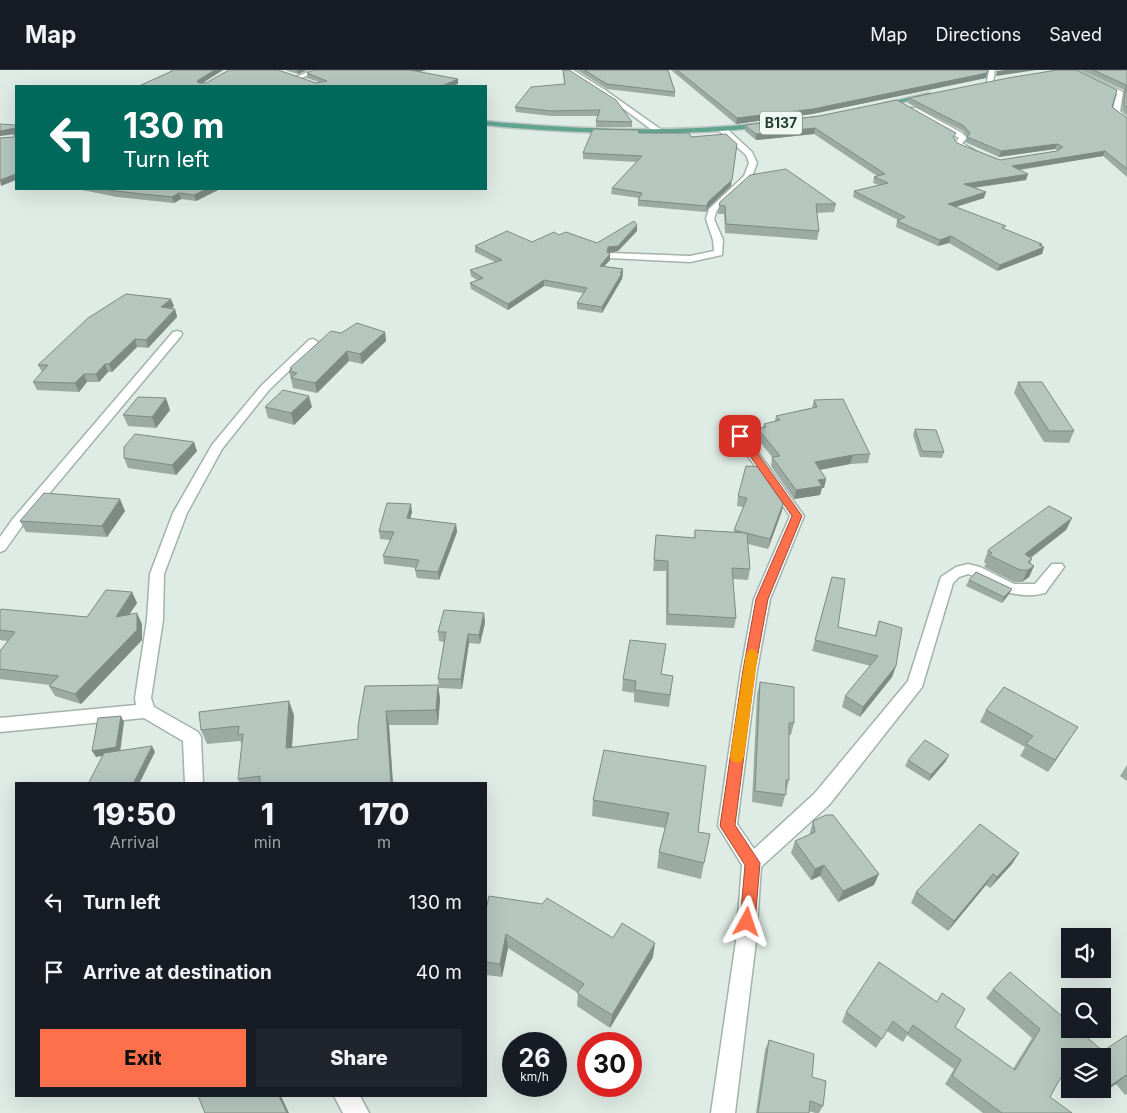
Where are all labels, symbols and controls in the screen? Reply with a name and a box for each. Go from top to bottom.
text: Map [25,20,76,49]
text: Map [870,24,908,45]
text: Directions [936,24,1021,45]
text: Saved [1049,24,1102,45]
text: 130 m [123,104,225,146]
icon: left [40,105,105,170]
road number: B137 [760,112,802,134]
text: Turn left [123,146,209,172]
pin [719,415,761,457]
icon: arrive [726,422,754,450]
text: 19:50 [92,796,176,832]
text: 1 [261,796,274,832]
text: 170 [358,796,410,832]
text: Arrival [110,832,159,852]
text: min [254,832,281,852]
text: m [377,832,391,852]
icon: left [40,888,68,916]
text: Turn left [83,891,161,914]
text: 130 m [409,891,462,914]
position arrow [720,895,772,947]
map controls [1061,928,1111,1098]
button: sound [1061,928,1111,978]
icon: arrive [40,958,68,986]
text: Arrive at destination [83,961,272,984]
text: 40 m [416,961,462,984]
button: search [1061,988,1111,1038]
button: Exit [40,1029,246,1087]
button: Share [256,1029,462,1087]
speed limit sign: 30 [577,1032,642,1097]
text: 26 [519,1043,550,1073]
button: layers [1061,1048,1111,1098]
text: km/h [520,1069,549,1084]

